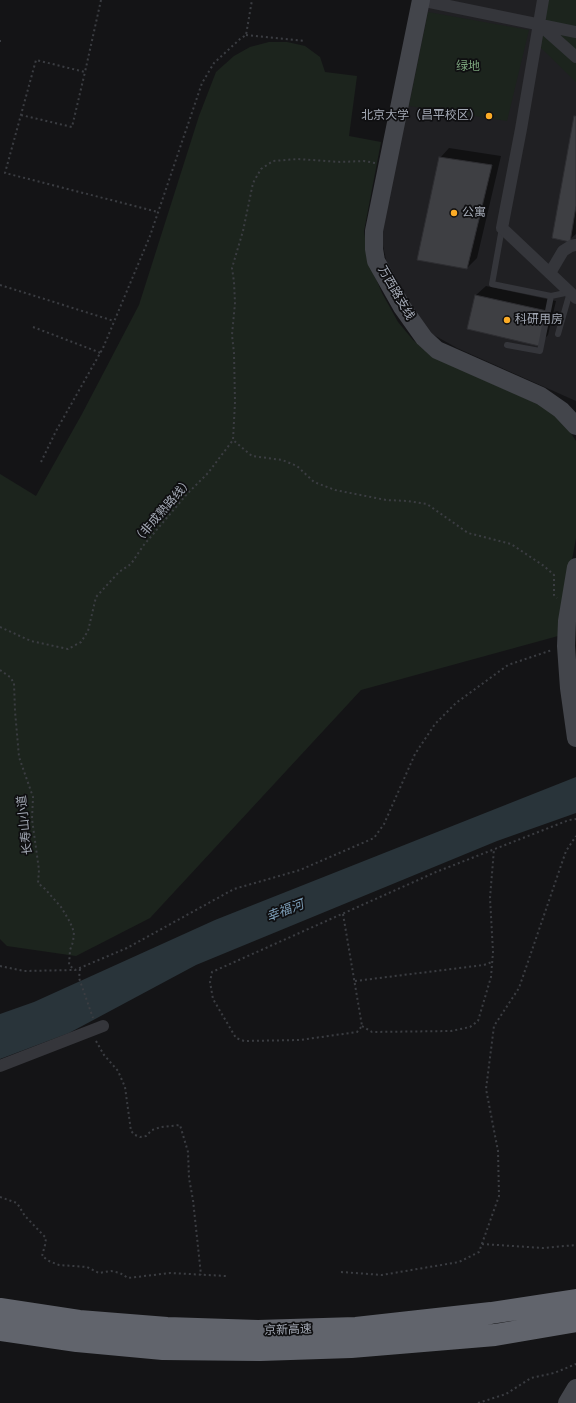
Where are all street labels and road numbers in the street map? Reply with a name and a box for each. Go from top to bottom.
street label: 万西路支线 [375,263,417,323]
street label: （非成熟路线） [130,475,196,547]
street label: 长寿山小道 [15,794,35,856]
street label: 京新高速 [264,1322,312,1338]

